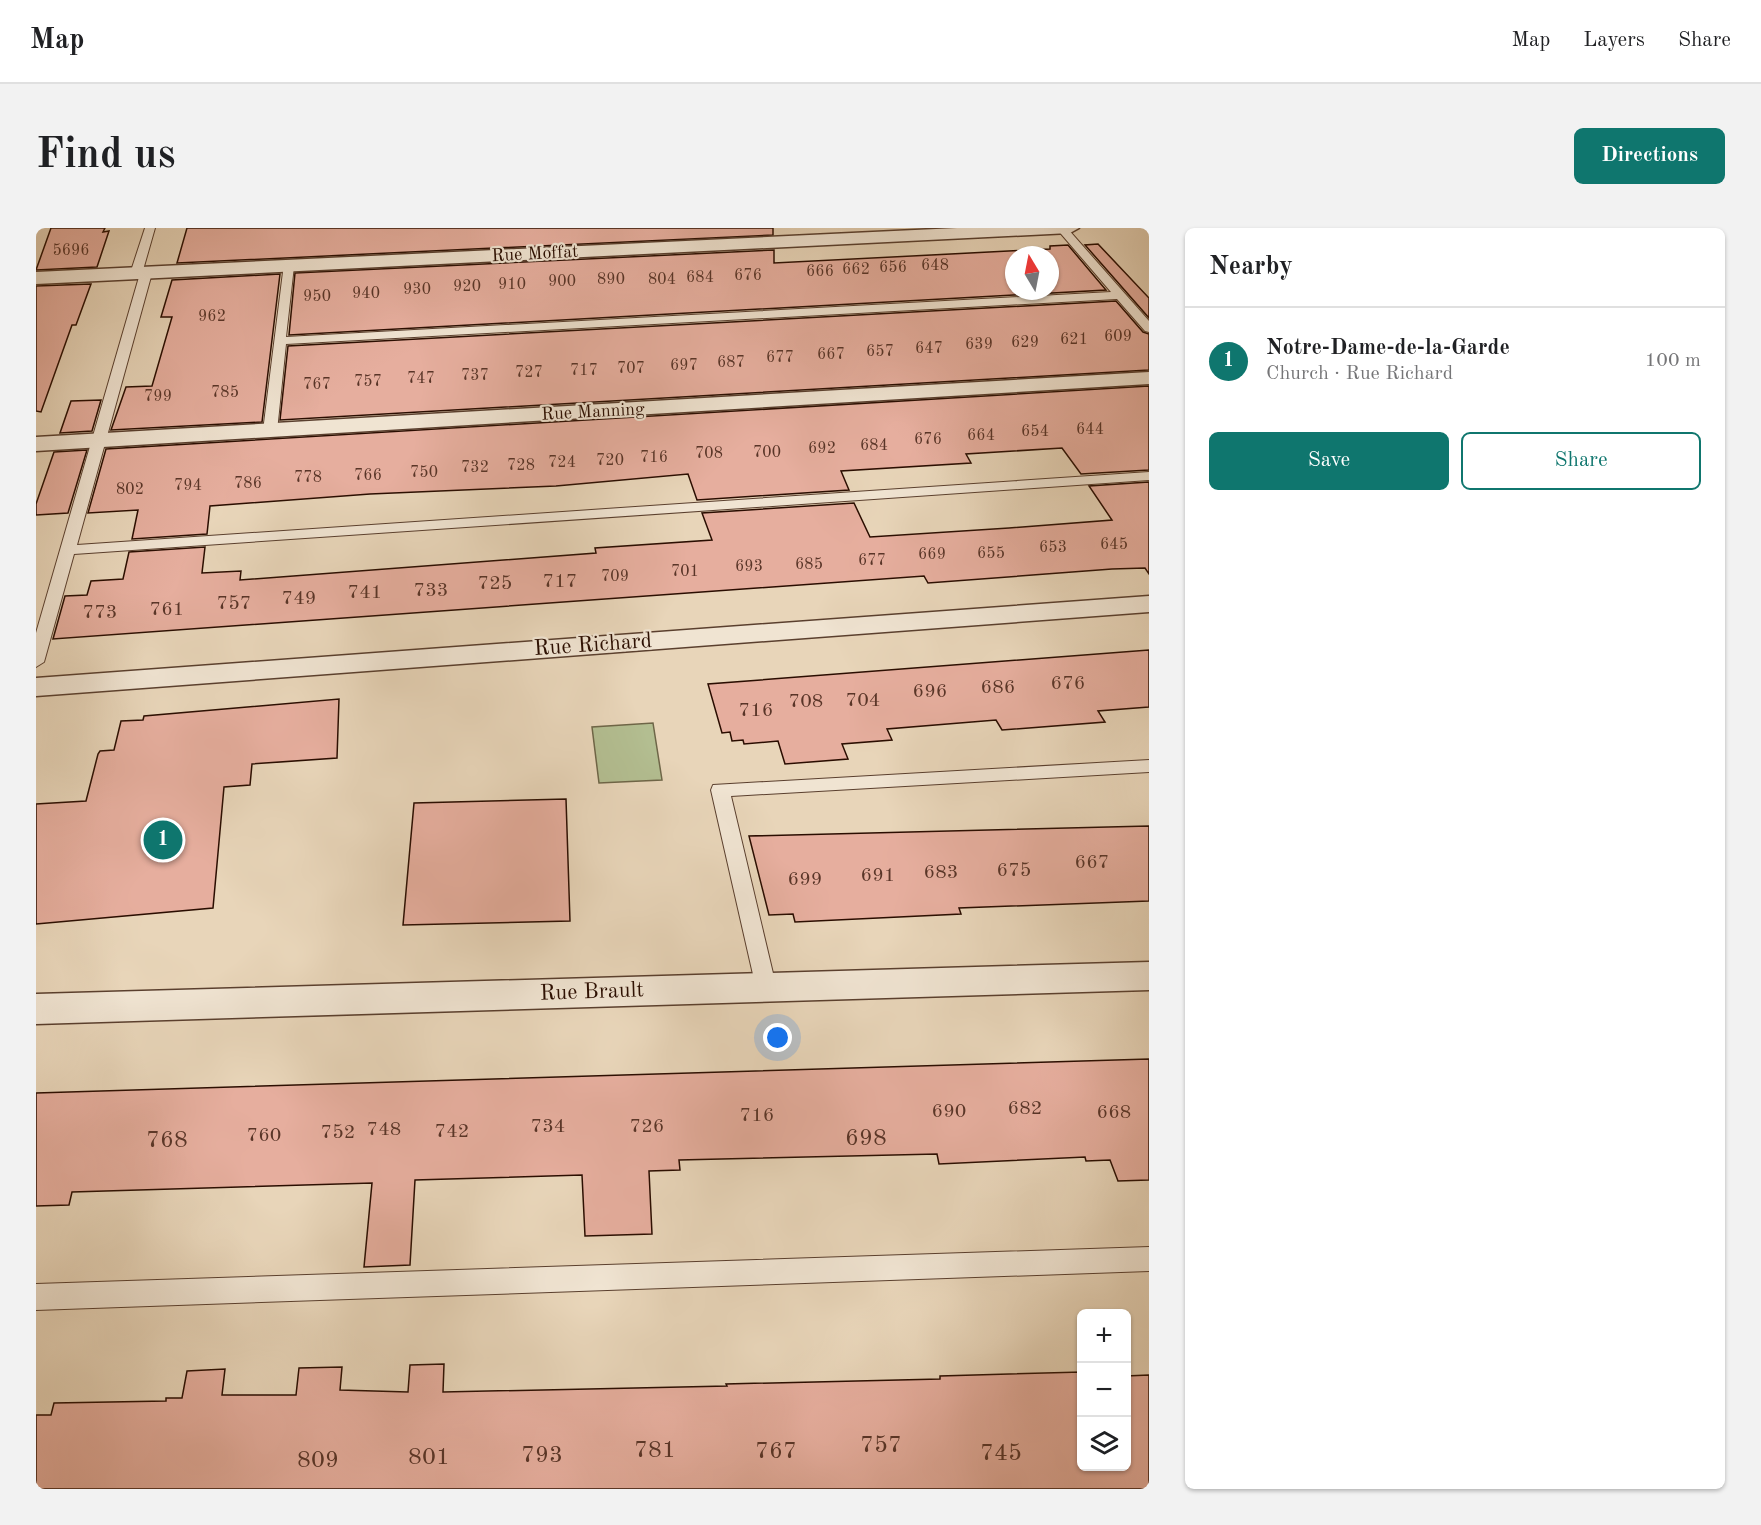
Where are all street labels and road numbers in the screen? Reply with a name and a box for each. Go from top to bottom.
street label: Rue Moffat [491,243,579,265]
street label: Rue Manning [541,400,645,424]
street label: Rue Richard [533,630,653,660]
street label: Rue Brault [540,979,644,1005]

